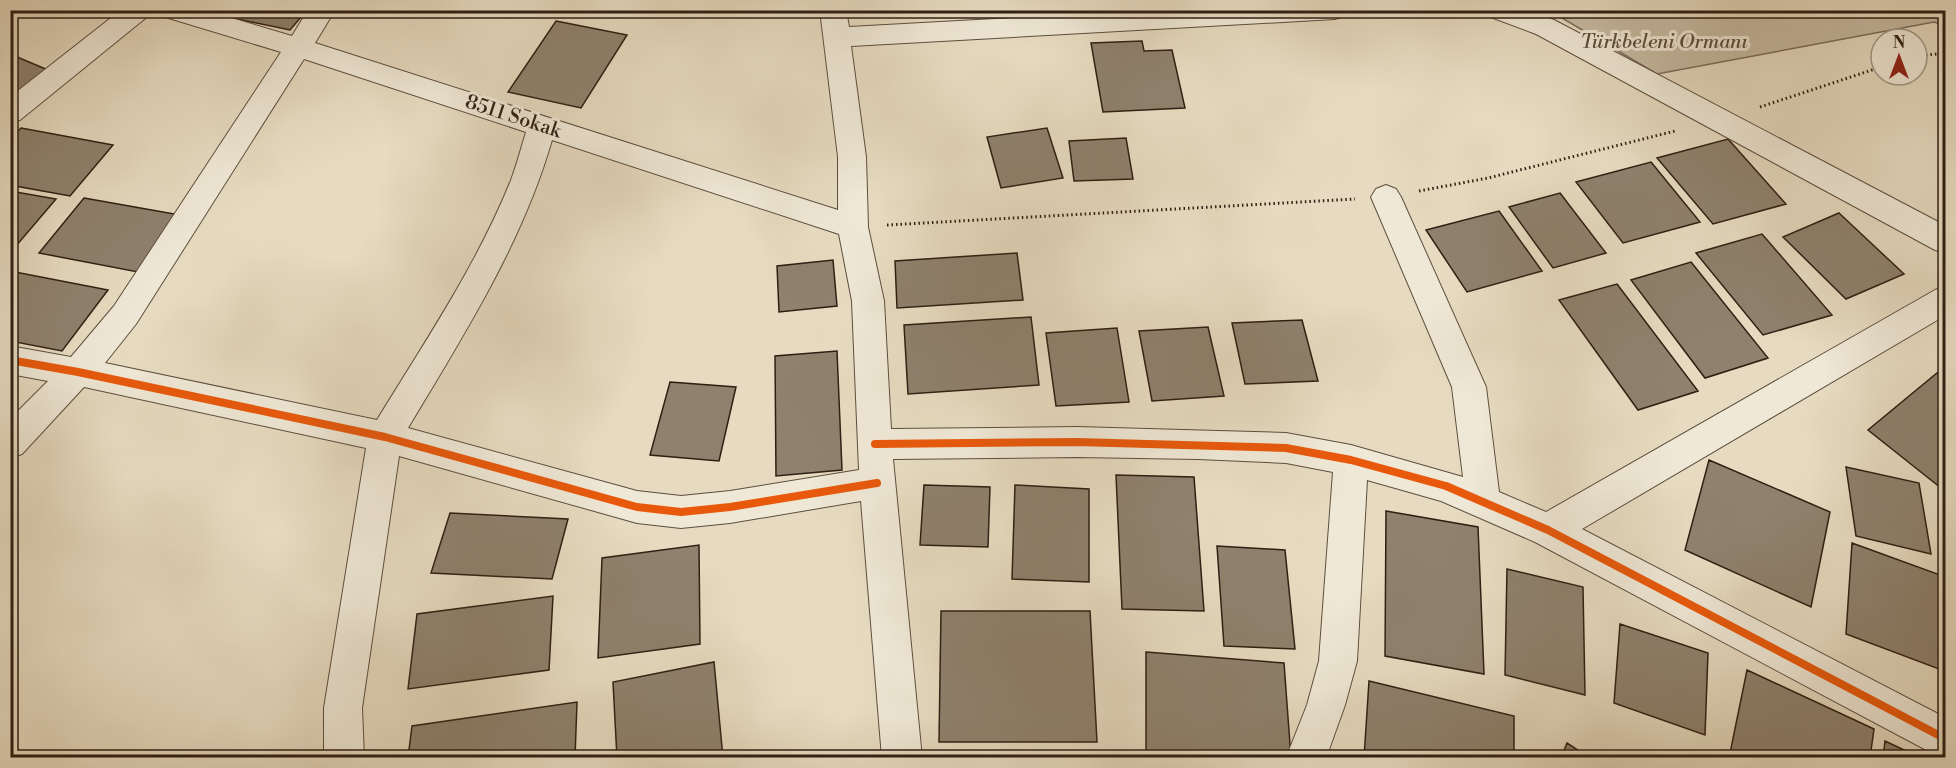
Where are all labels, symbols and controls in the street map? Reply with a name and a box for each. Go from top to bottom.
north arrow [1869,27,1929,87]
park label: Türkbeleni Ormanı [1580,30,1749,55]
text: N [1893,33,1906,53]
street label: 8511 Sokak [462,90,566,145]

